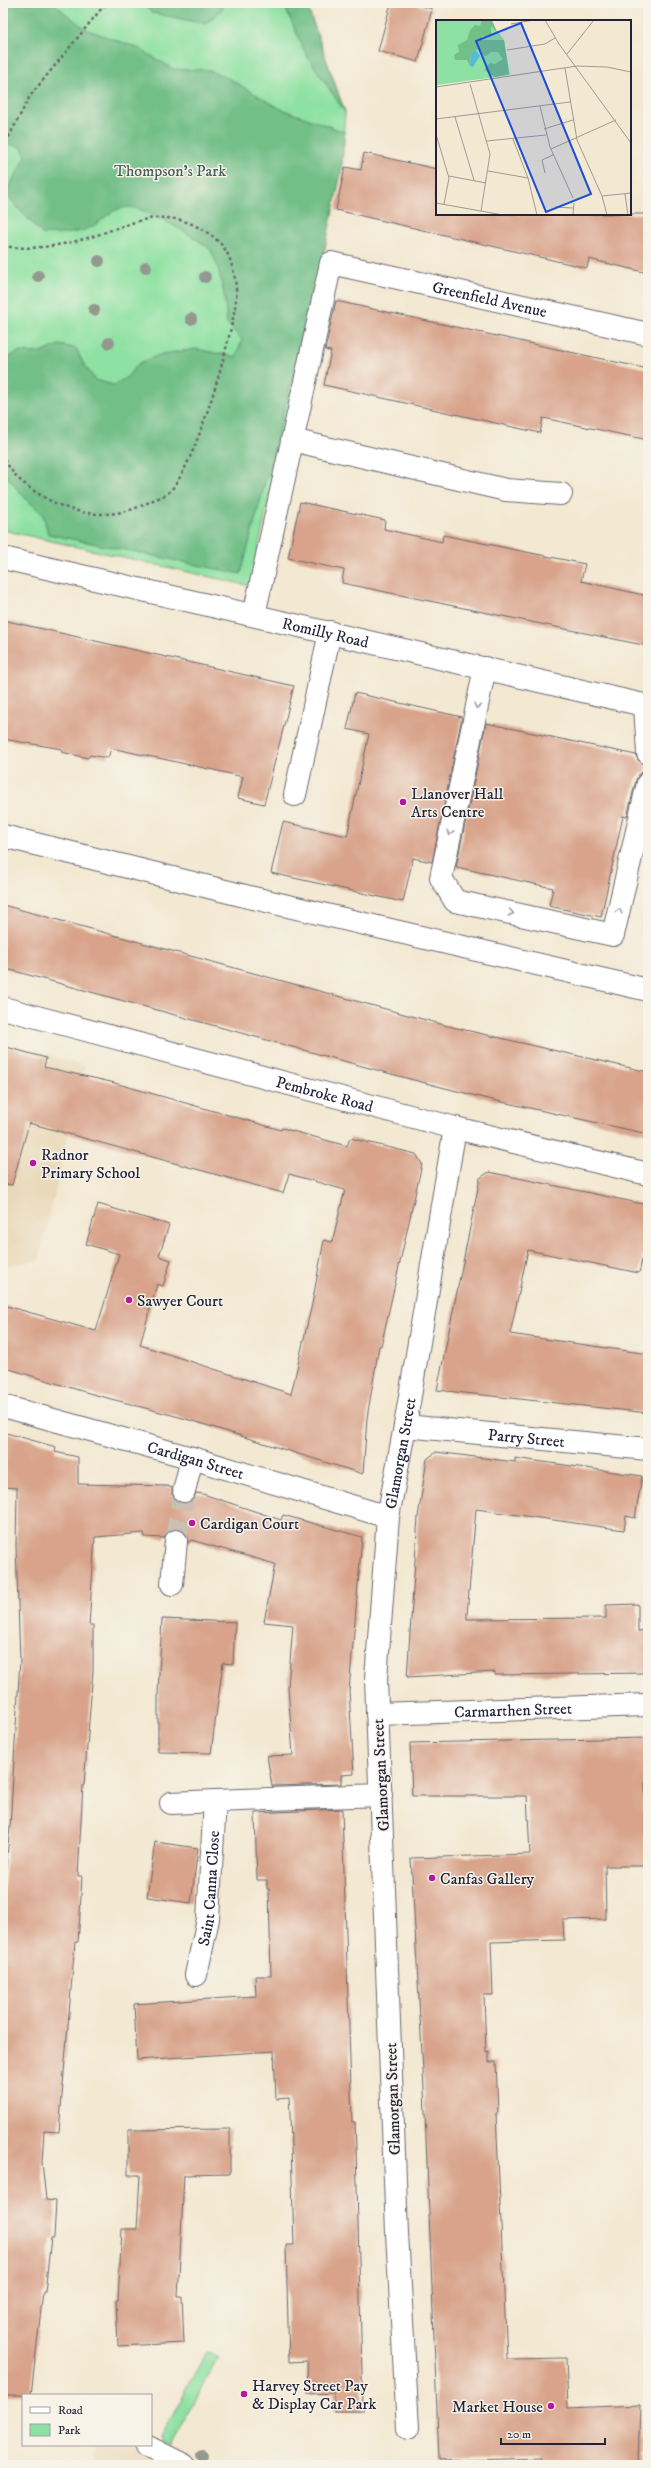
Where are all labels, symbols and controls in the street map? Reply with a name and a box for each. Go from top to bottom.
inset map [436,20,631,215]
park label: Thompson's Park [114,161,226,181]
street label: Greenfield Avenue [430,277,549,322]
street label: Romilly Road [280,613,371,653]
one-way arrow [473,703,482,709]
place label: Llanover Hall Arts Centre [411,784,503,822]
marker: Llanover Hall Arts Centre [398,797,408,807]
one-way arrow [447,830,455,836]
one-way arrow [614,908,623,915]
one-way arrow [508,909,514,917]
street label: Pembroke Road [274,1072,375,1117]
place label: Radnor Primary School [41,1145,140,1183]
marker: Radnor Primary School [28,1158,38,1168]
place label: Sawyer Court [137,1291,223,1311]
marker: Sawyer Court [124,1295,134,1305]
street label: Glamorgan Street [381,1396,421,1511]
street label: Parry Street [487,1425,566,1452]
street label: Cardigan Street [145,1437,246,1484]
place label: Cardigan Court [200,1514,299,1534]
marker: Cardigan Court [187,1518,197,1528]
street label: Carmarthen Street [454,1699,572,1722]
street label: Glamorgan Street [368,1718,394,1832]
street label: Saint Canna Close [194,1830,224,1948]
place label: Canfas Gallery [440,1869,535,1889]
marker: Canfas Gallery [427,1873,437,1883]
street label: Glamorgan Street [381,2042,405,2156]
place label: Harvey Street Pay & Display Car Park [252,2376,376,2414]
marker: Harvey Street Pay & Display Car Park [239,2389,249,2399]
legend [22,2394,152,2446]
place label: Market House [452,2397,543,2417]
marker: Market House [546,2401,556,2411]
text: Road [58,2403,83,2418]
scale bar [501,2420,605,2446]
text: Park [58,2423,80,2438]
text: 20 m [507,2427,531,2442]

